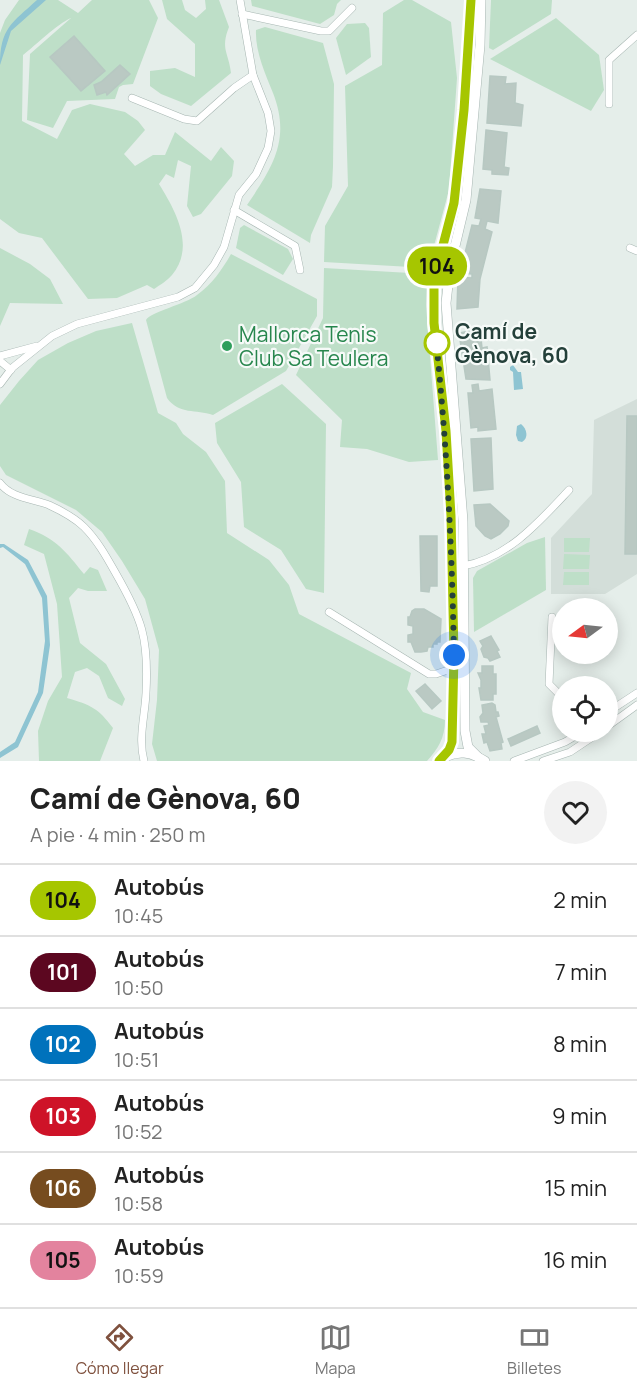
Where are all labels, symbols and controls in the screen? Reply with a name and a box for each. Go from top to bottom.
line badge: 104 [402,246,472,286]
text: 104 [419,252,455,280]
place label: Camí de Gènova, 60 [455,317,569,369]
place label: Mallorca Tenis Club Sa Teulera [239,320,388,372]
marker: Camí de Gènova, 60 [424,330,450,356]
marker: Mallorca Tenis Club Sa Teulera [220,339,234,353]
north arrow [552,598,618,664]
map controls [552,598,618,742]
your location [439,640,469,670]
button: locate [552,676,618,742]
text: Camí de Gènova, 60 [30,779,301,817]
button: heart [544,781,607,844]
text: A pie · 4 min · 250 m [30,821,205,848]
text: Autobús [114,872,204,902]
text: 2 min [553,885,607,915]
text: 104 [45,886,81,914]
text: 10:45 [114,902,163,929]
text: Autobús [114,944,204,974]
text: 7 min [555,957,607,987]
text: 101 [47,958,79,986]
text: 10:50 [114,974,164,1001]
text: Autobús [114,1016,204,1046]
text: 8 min [553,1029,607,1059]
text: 102 [45,1030,81,1058]
text: 10:51 [114,1046,159,1073]
text: Autobús [114,1088,204,1118]
text: 9 min [552,1101,607,1131]
text: 103 [45,1102,81,1130]
text: 10:52 [114,1118,162,1145]
text: Autobús [114,1160,204,1190]
text: 15 min [544,1173,607,1203]
text: 106 [45,1174,81,1202]
text: 10:58 [114,1190,163,1217]
text: Autobús [114,1232,204,1262]
text: 16 min [544,1245,607,1275]
text: 105 [45,1246,81,1274]
text: 10:59 [114,1262,164,1289]
tab: Cómo llegar [76,1321,164,1379]
tab: Mapa [315,1321,356,1379]
tab: Billetes [507,1321,561,1379]

